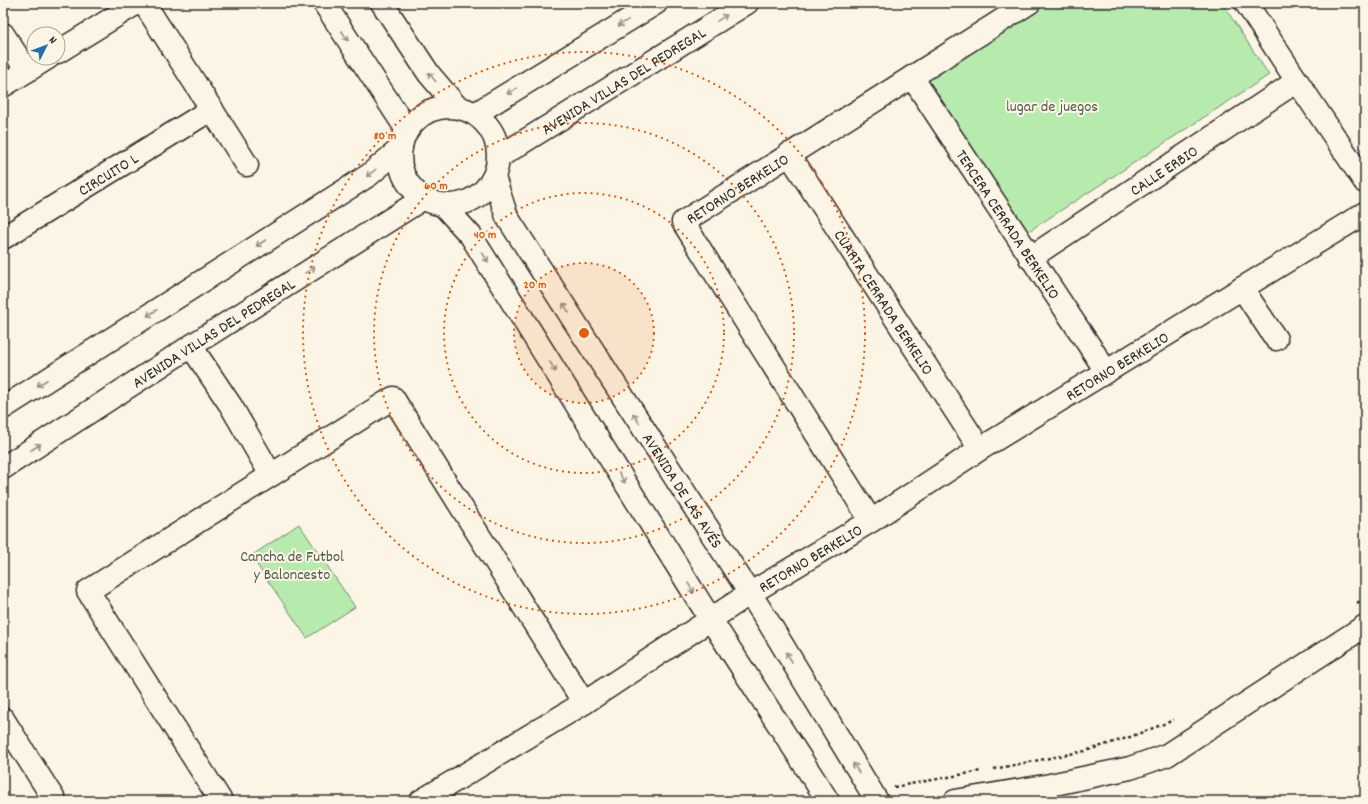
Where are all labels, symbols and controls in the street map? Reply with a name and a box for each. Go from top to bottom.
one-way arrow [716,14,728,22]
one-way arrow [617,20,629,28]
street label: AVENIDA VILLAS DEL PEDREGAL [538,22,711,142]
north arrow [26,26,66,66]
one-way arrow [341,30,349,41]
text: N [44,33,60,48]
one-way arrow [427,72,436,82]
one-way arrow [506,88,518,96]
park label: lugar de juegos [1006,96,1098,119]
text: 80 m [374,128,396,145]
street label: CALLE ERBIO [1126,141,1203,203]
street label: TERCERA CERRADA BERKELIO [949,146,1065,305]
street label: CIRCUITO L [74,148,144,203]
street label: RETORNO BERKELIO [683,149,794,231]
one-way arrow [365,169,376,177]
text: 60 m [424,178,448,195]
street label: CUARTA CERRADA BERKELIO [827,226,938,380]
text: 40 m [474,227,496,244]
one-way arrow [255,240,267,248]
one-way arrow [481,251,489,263]
one-way arrow [304,266,316,274]
street label: AVENIDA VILLAS DEL PEDREGAL [128,273,301,395]
text: 20 m [524,277,546,294]
one-way arrow [561,302,569,314]
one-way arrow [147,309,158,317]
centre of rings [577,326,591,340]
street label: RETORNO BERKELIO [1062,327,1174,408]
one-way arrow [550,361,558,373]
one-way arrow [37,379,48,387]
one-way arrow [632,413,640,424]
street label: AVENIDA DE LAS AVÉS [635,429,727,554]
one-way arrow [30,443,41,451]
one-way arrow [618,472,626,483]
street label: RETORNO BERKELIO [755,520,867,600]
park label: Cancha de Futbol y Baloncesto [240,546,344,587]
one-way arrow [687,582,695,593]
one-way arrow [785,651,793,663]
one-way arrow [852,762,860,774]

